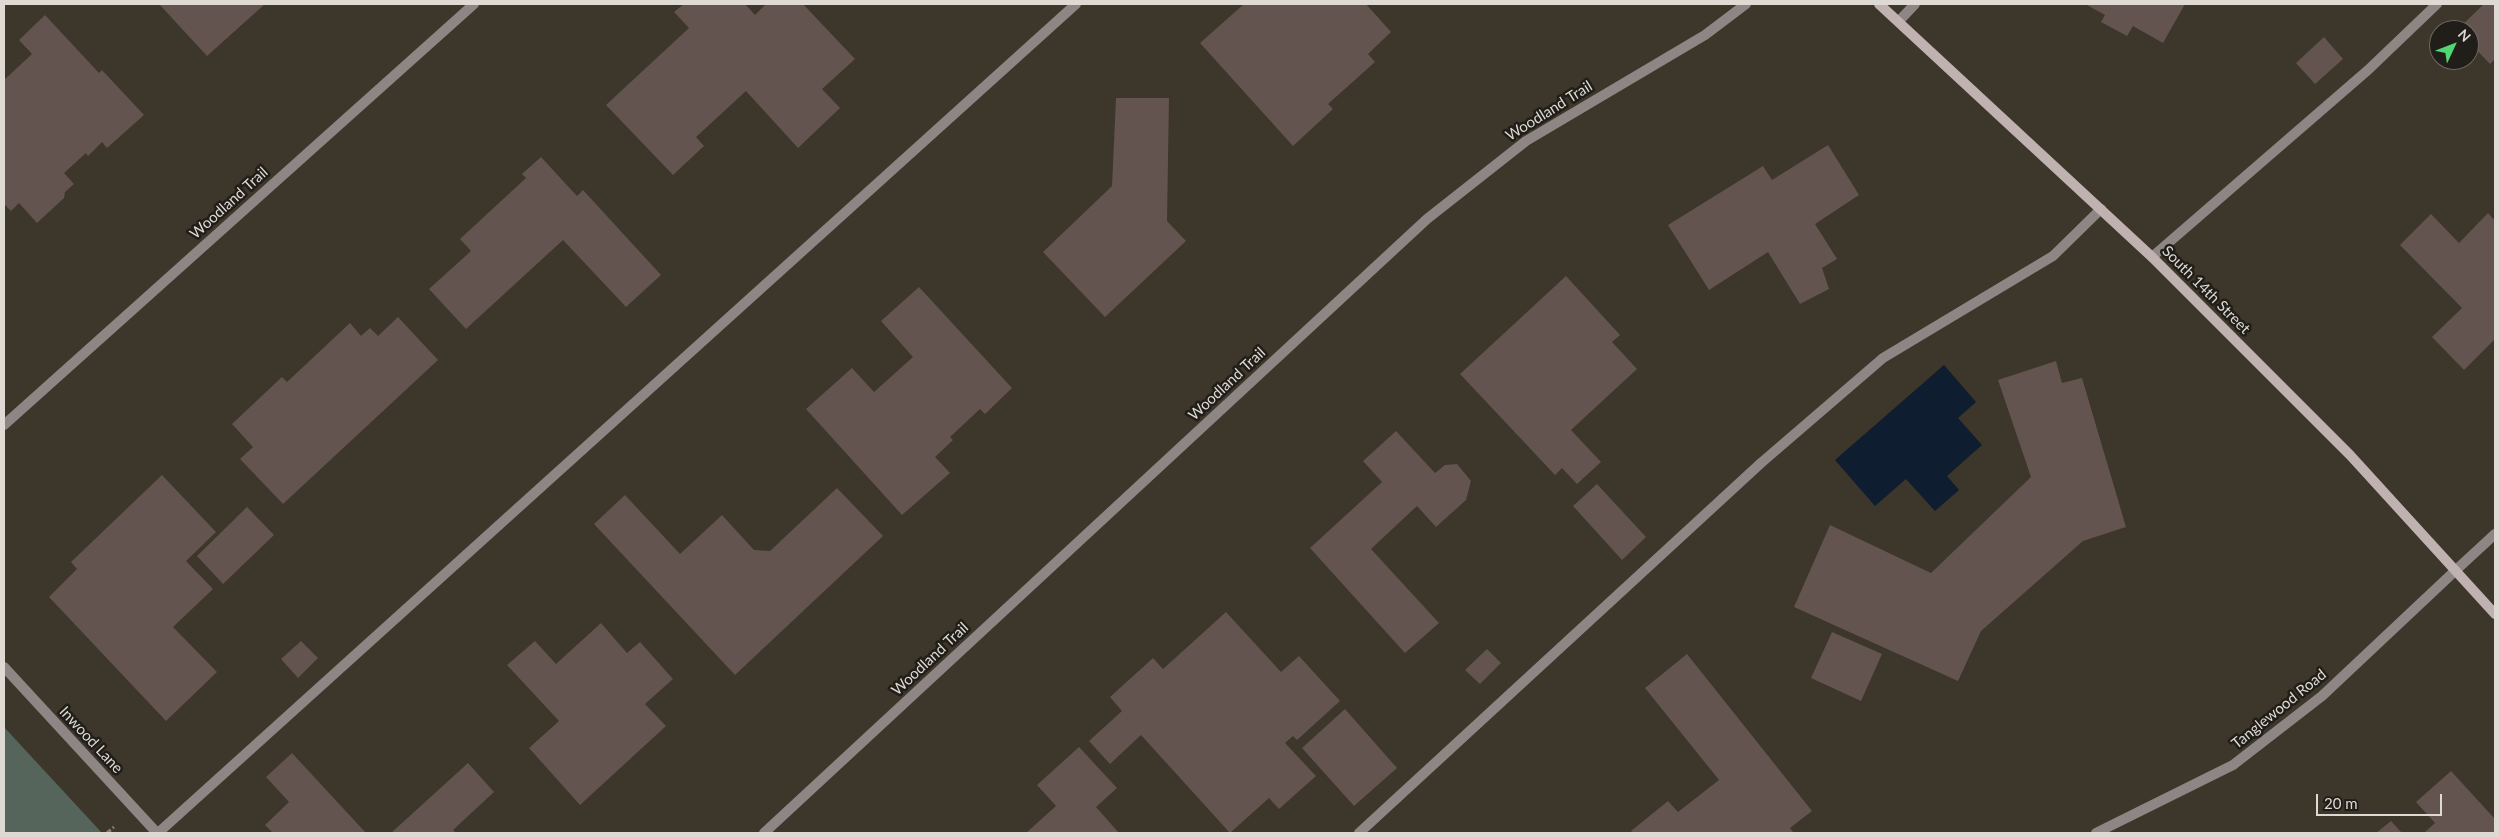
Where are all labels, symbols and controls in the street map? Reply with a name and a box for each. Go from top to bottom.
north arrow [2429,20,2479,70]
text: N [2455,25,2474,45]
street label: Woodland Trail [1502,77,1596,145]
street label: Woodland Trail [186,163,272,243]
street label: South 14th Street [2158,242,2254,338]
street label: Woodland Trail [1185,344,1269,424]
street label: Woodland Trail [888,619,972,699]
street label: Tanglewood Road [2228,665,2330,753]
street label: Inwood Lane [56,703,126,777]
scale bar [2319,784,2445,816]
text: 20 m [2324,794,2358,812]

